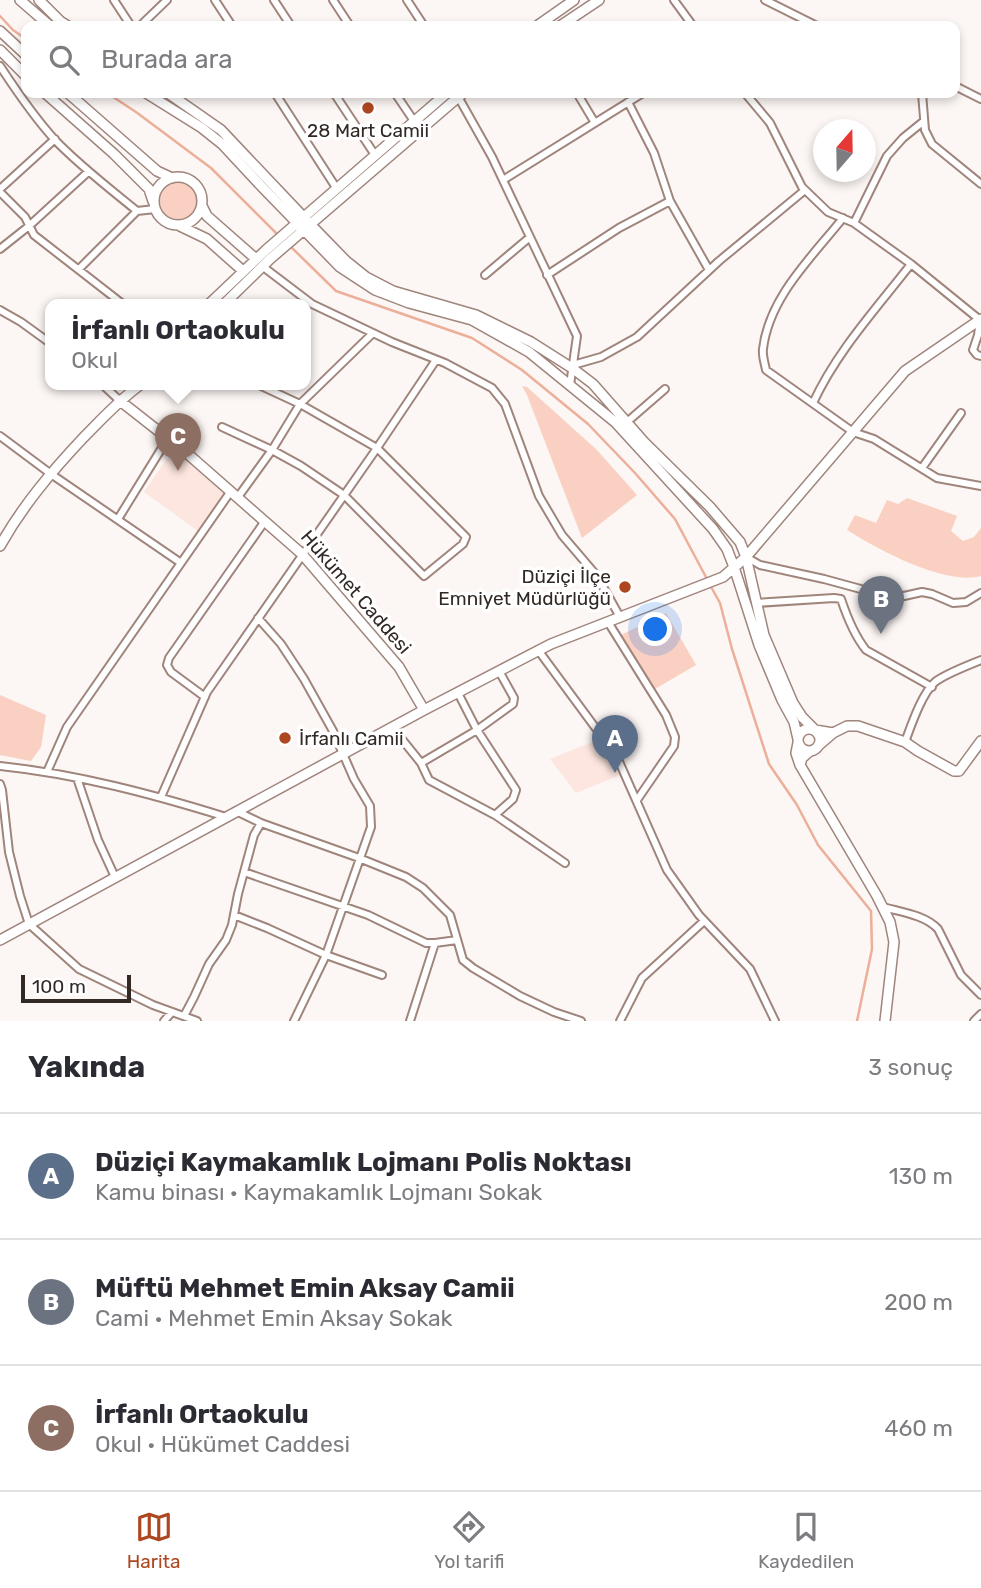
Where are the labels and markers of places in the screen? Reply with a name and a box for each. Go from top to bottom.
marker: 28 Mart Camii [360,100,376,116]
place label: 28 Mart Camii [307,119,429,142]
pin: C [155,413,201,471]
place label: Düziçi İlçe Emniyet Müdürlüğü [438,565,611,610]
pin: B [858,576,904,634]
marker: Düziçi İlçe Emniyet Müdürlüğü [617,579,633,595]
pin: A [592,715,638,773]
place label: İrfanlı Camii [299,727,404,750]
marker: İrfanlı Camii [277,730,293,746]

